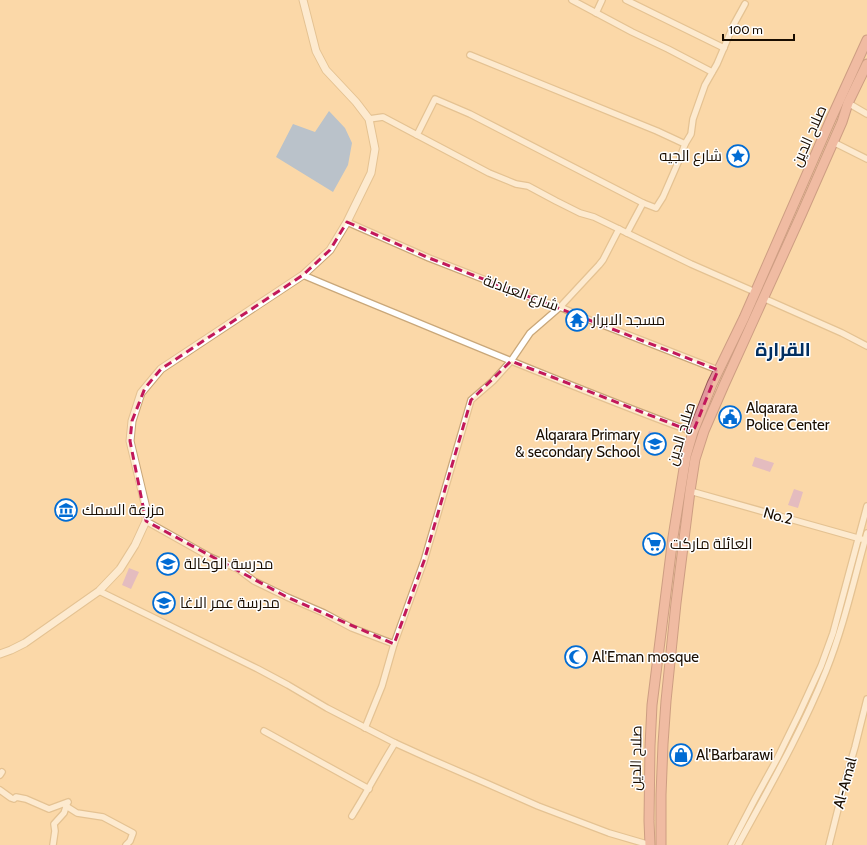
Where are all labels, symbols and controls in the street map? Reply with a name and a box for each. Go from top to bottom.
scale bar [723,16,794,42]
text: 100 m [729,22,763,37]
street label: صلاح الدين [788,103,832,170]
place icon: شارع الجيه [725,143,751,169]
place label: شارع الجيه [659,147,722,167]
street label: شارع العبادلة [480,271,561,317]
temple icon: مسجد الابرار [564,307,590,333]
place label: مسجد الابرار [591,311,665,329]
district label: القرارة [755,338,811,361]
place label: Alqarara Police Center [746,399,830,434]
street label: صلاح الدين [663,400,701,468]
public building icon: Alqarara Police Center [717,404,743,430]
place label: Alqarara Primary & secondary School [515,426,640,461]
school or university icon: Alqarara Primary & secondary School [642,431,668,457]
museum icon: مزرعة السمك [53,497,79,523]
place label: مزرعة السمك [82,501,164,519]
street label: No.2 [761,503,795,529]
supermarket icon: العائلة ماركت [641,531,667,557]
place label: العائلة ماركت [670,535,752,553]
school or university icon: مدرسة الوكالة [155,551,181,577]
place label: مدرسة الوكالة [184,555,273,573]
school or university icon: مدرسة عمر الاغا [151,590,177,616]
place label: مدرسة عمر الاغا [180,594,280,612]
mosque icon: Al'Eman mosque [563,644,589,670]
place label: Al'Eman mosque [592,648,699,666]
street label: صلاح الدين [626,725,648,791]
shop icon: Al'Barbarawi [668,742,694,768]
place label: Al'Barbarawi [696,746,773,764]
street label: Al-Amal [830,755,861,811]

